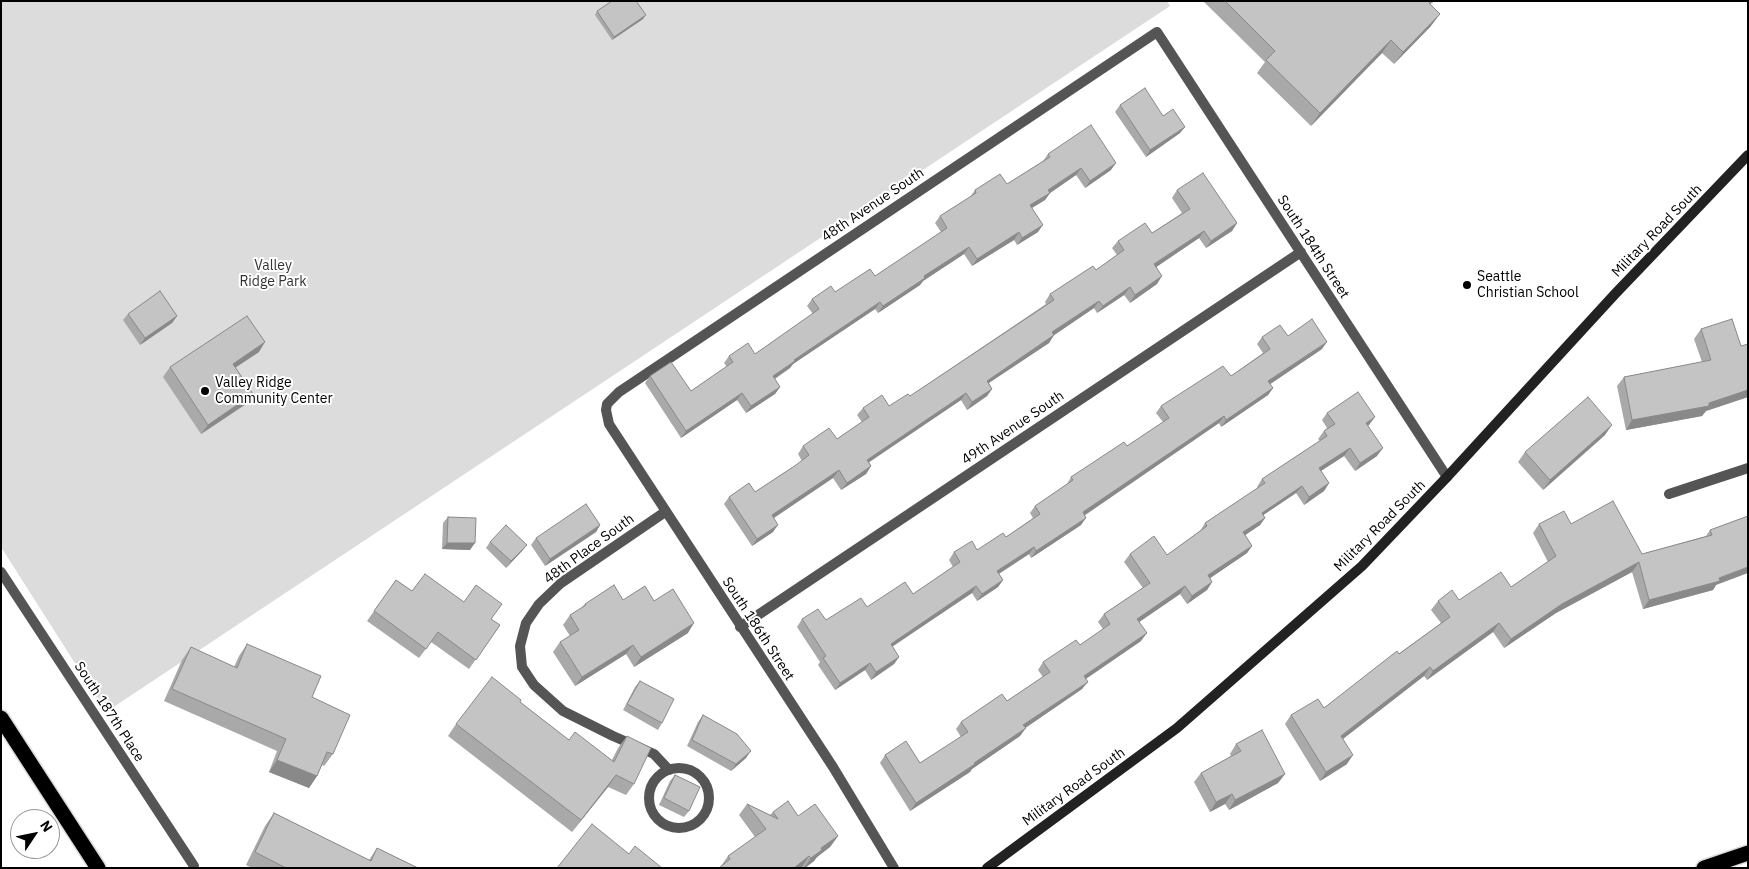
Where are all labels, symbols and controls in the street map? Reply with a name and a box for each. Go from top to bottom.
street label: 48th Avenue South [819,165,927,245]
street label: Military Road South [1608,181,1706,281]
street label: South 184th Street [1273,192,1353,302]
park label: Valley Ridge Park [239,258,307,290]
place label: Seattle Christian School [1477,269,1579,302]
marker: Seattle Christian School [1461,279,1473,291]
place label: Valley Ridge Community Center [215,375,333,408]
marker: Valley Ridge Community Center [199,385,211,397]
street label: 49th Avenue South [959,388,1067,468]
street label: Military Road South [1331,477,1429,575]
street label: 48th Place South [541,511,637,587]
street label: South 186th Street [718,574,798,684]
street label: South 187th Place [70,659,148,765]
street label: Military Road South [1020,744,1128,830]
north arrow [10,809,60,859]
text: N [36,817,57,835]

